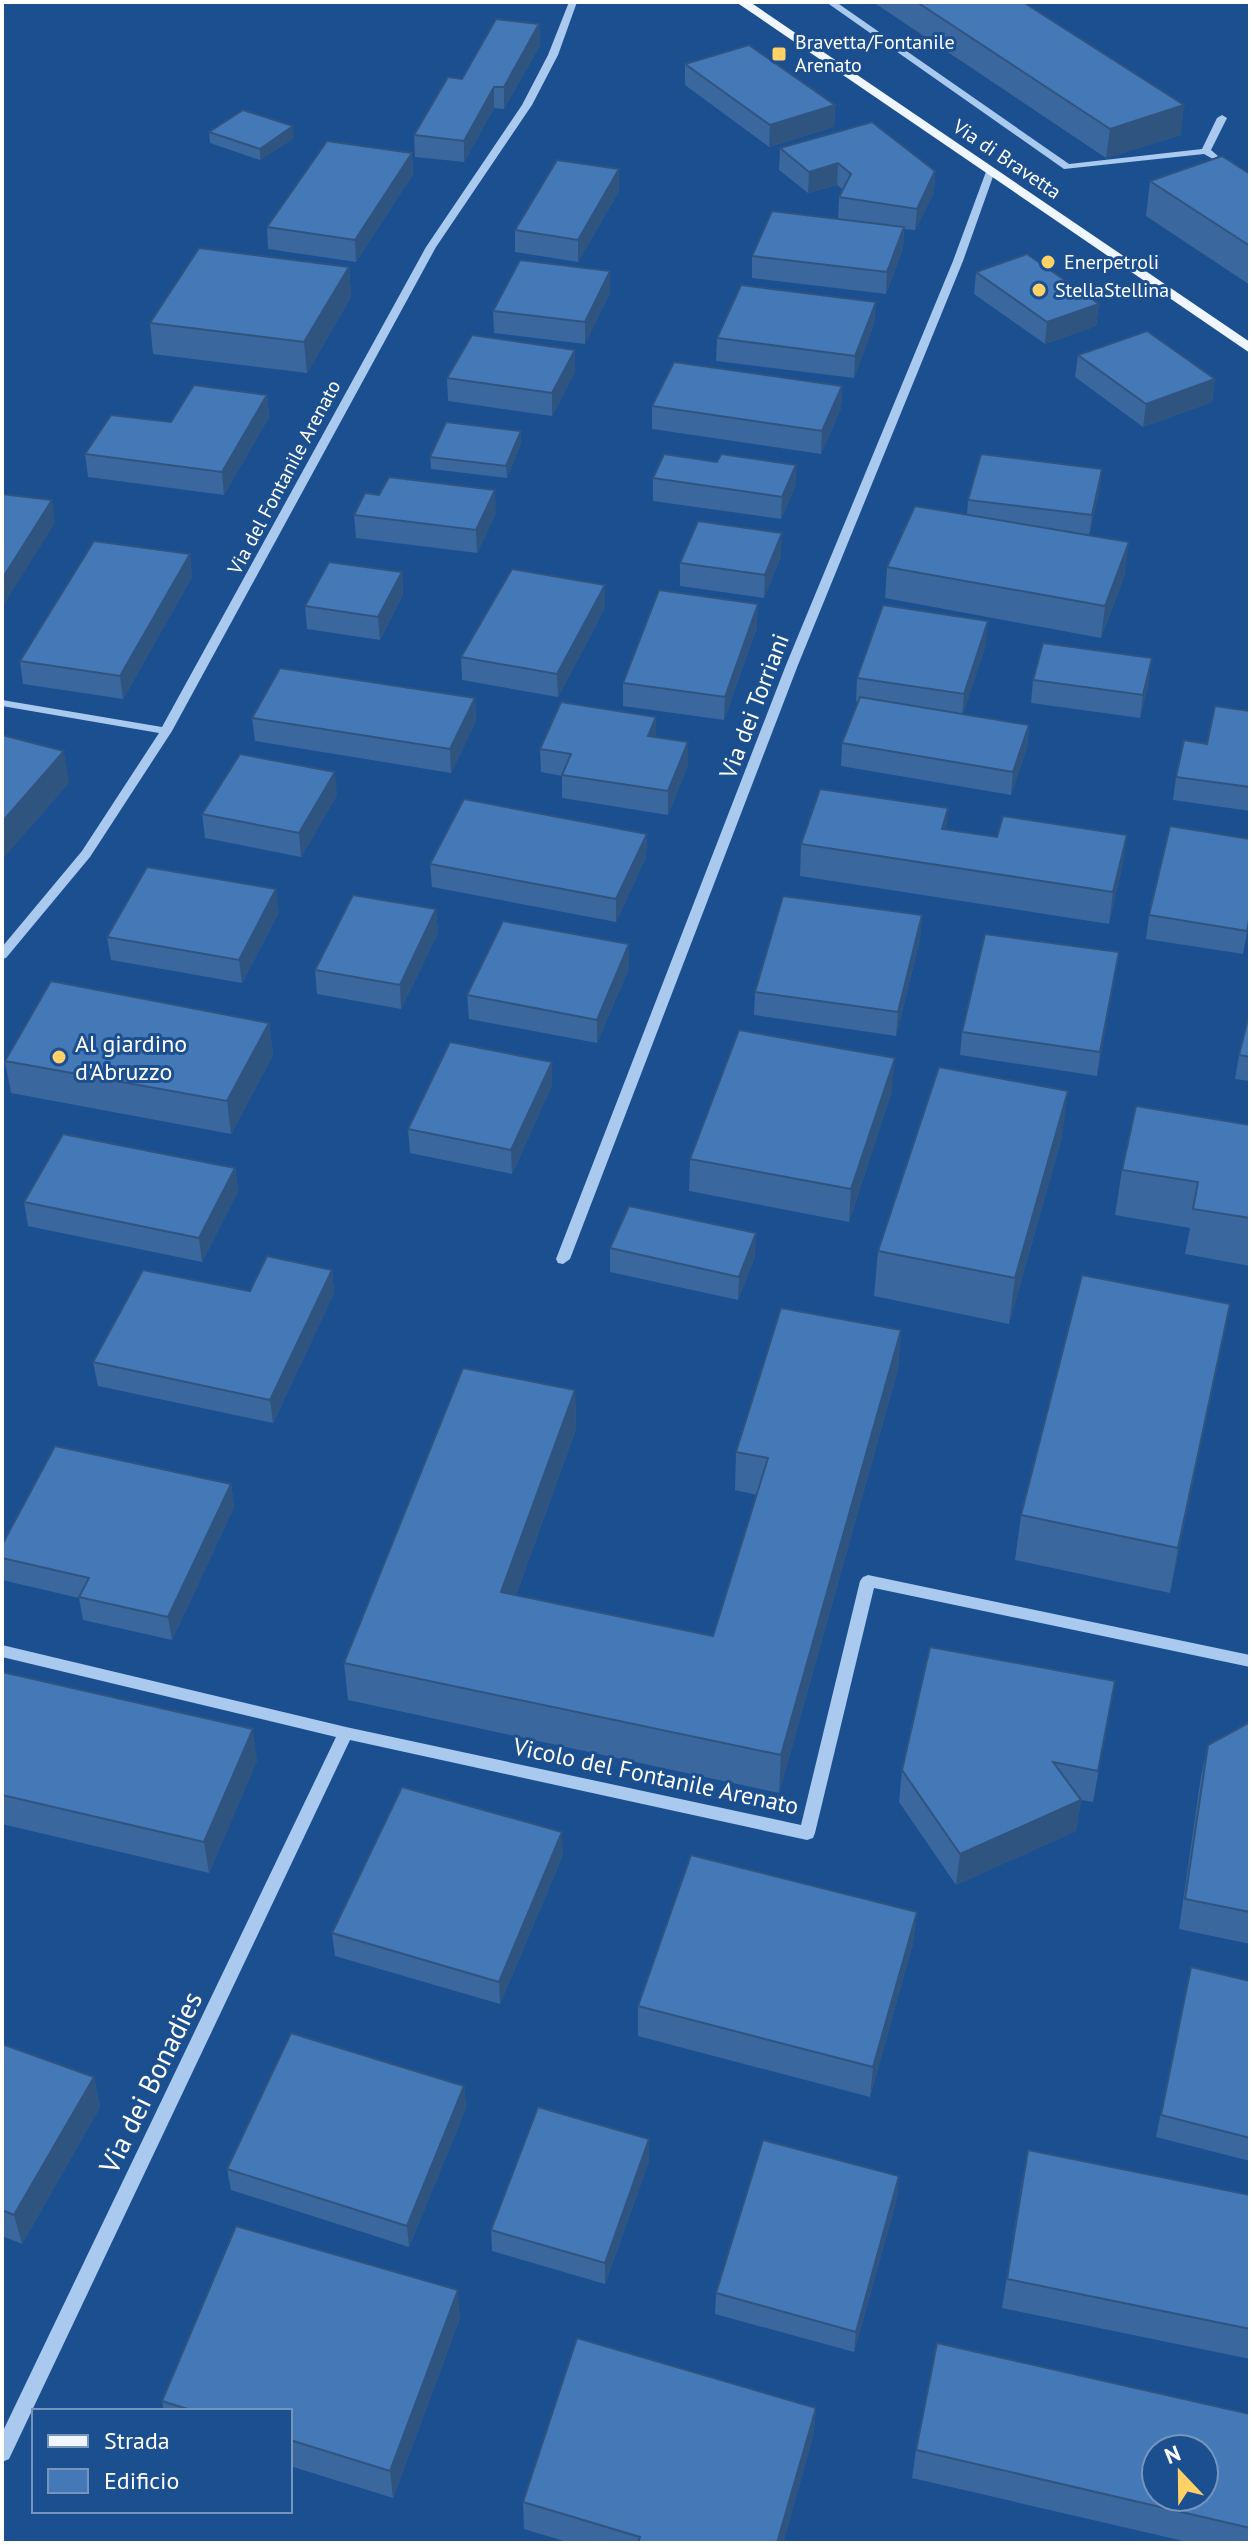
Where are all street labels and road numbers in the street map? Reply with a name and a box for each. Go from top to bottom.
street label: Via di Bravetta [947,113,1066,205]
street label: Via del Fontanile Arenato [221,375,346,580]
street label: Via dei Torriani [712,629,796,784]
street label: Vicolo del Fontanile Arenato [509,1730,802,1821]
street label: Via dei Bonadies [89,1985,210,2180]

